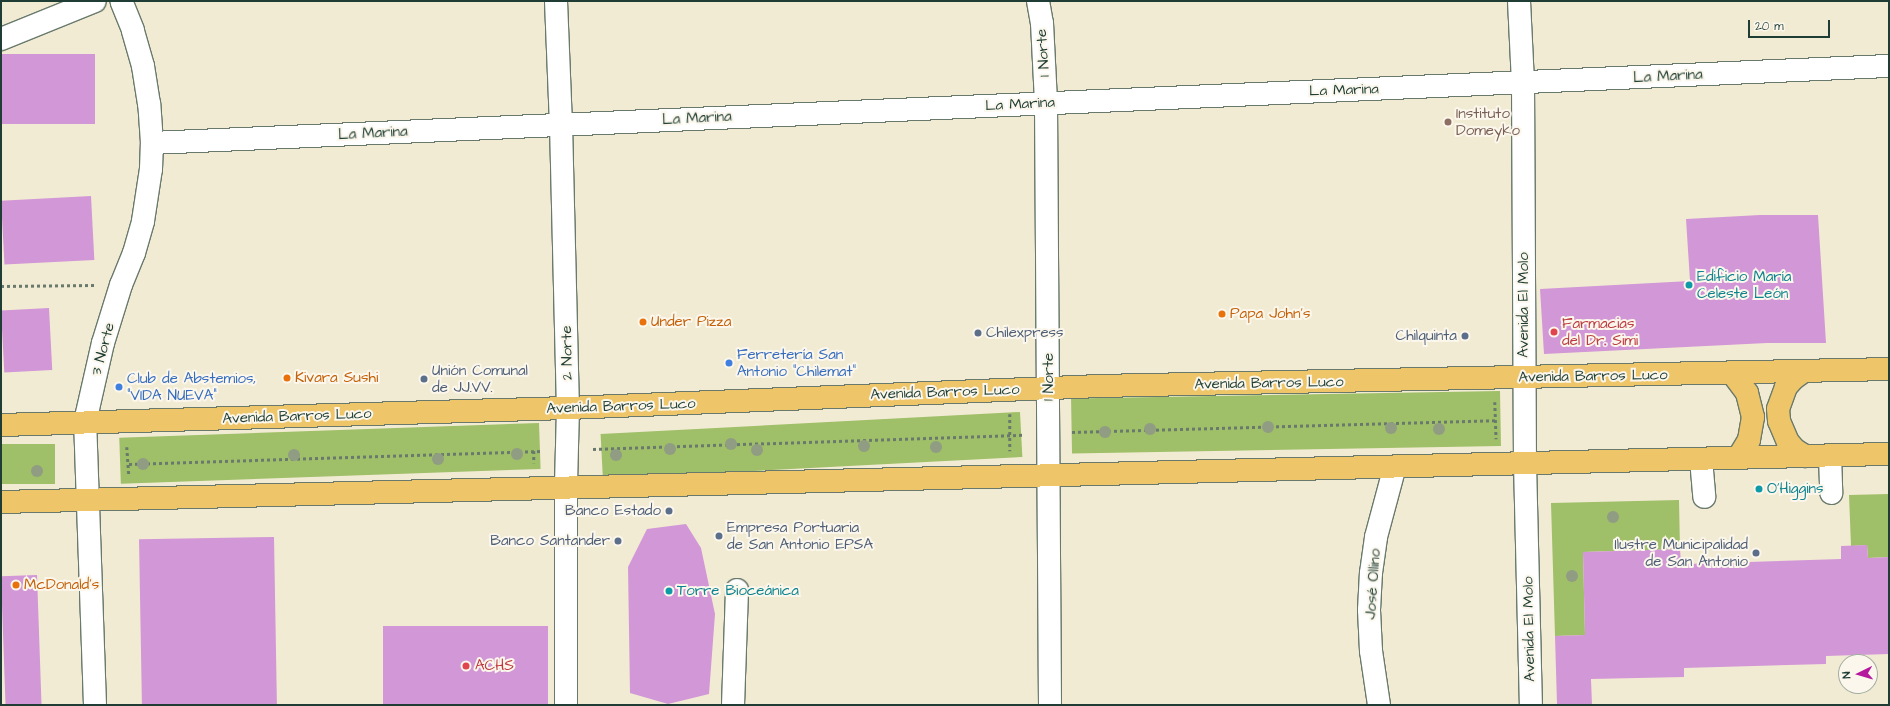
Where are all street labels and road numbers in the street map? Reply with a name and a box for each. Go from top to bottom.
street label: 1 Norte [1032,28,1054,78]
street label: La Marina [1633,65,1703,87]
street label: La Marina [1309,80,1379,100]
street label: La Marina [985,93,1055,115]
street label: La Marina [662,107,732,129]
street label: La Marina [338,122,408,144]
street label: Avenida El Molo [1515,252,1533,358]
street label: 3 Norte [87,321,119,377]
street label: 2 Norte [558,325,576,381]
street label: 1 Norte [1040,353,1058,401]
street label: Avenida Barros Luco [1518,366,1668,386]
street label: Avenida Barros Luco [1194,373,1344,393]
street label: Avenida Barros Luco [870,380,1020,404]
street label: Avenida Barros Luco [546,394,696,418]
street label: Avenida Barros Luco [222,404,372,428]
street label: José Ollino [1362,548,1384,620]
street label: Avenida El Molo [1519,576,1539,682]

